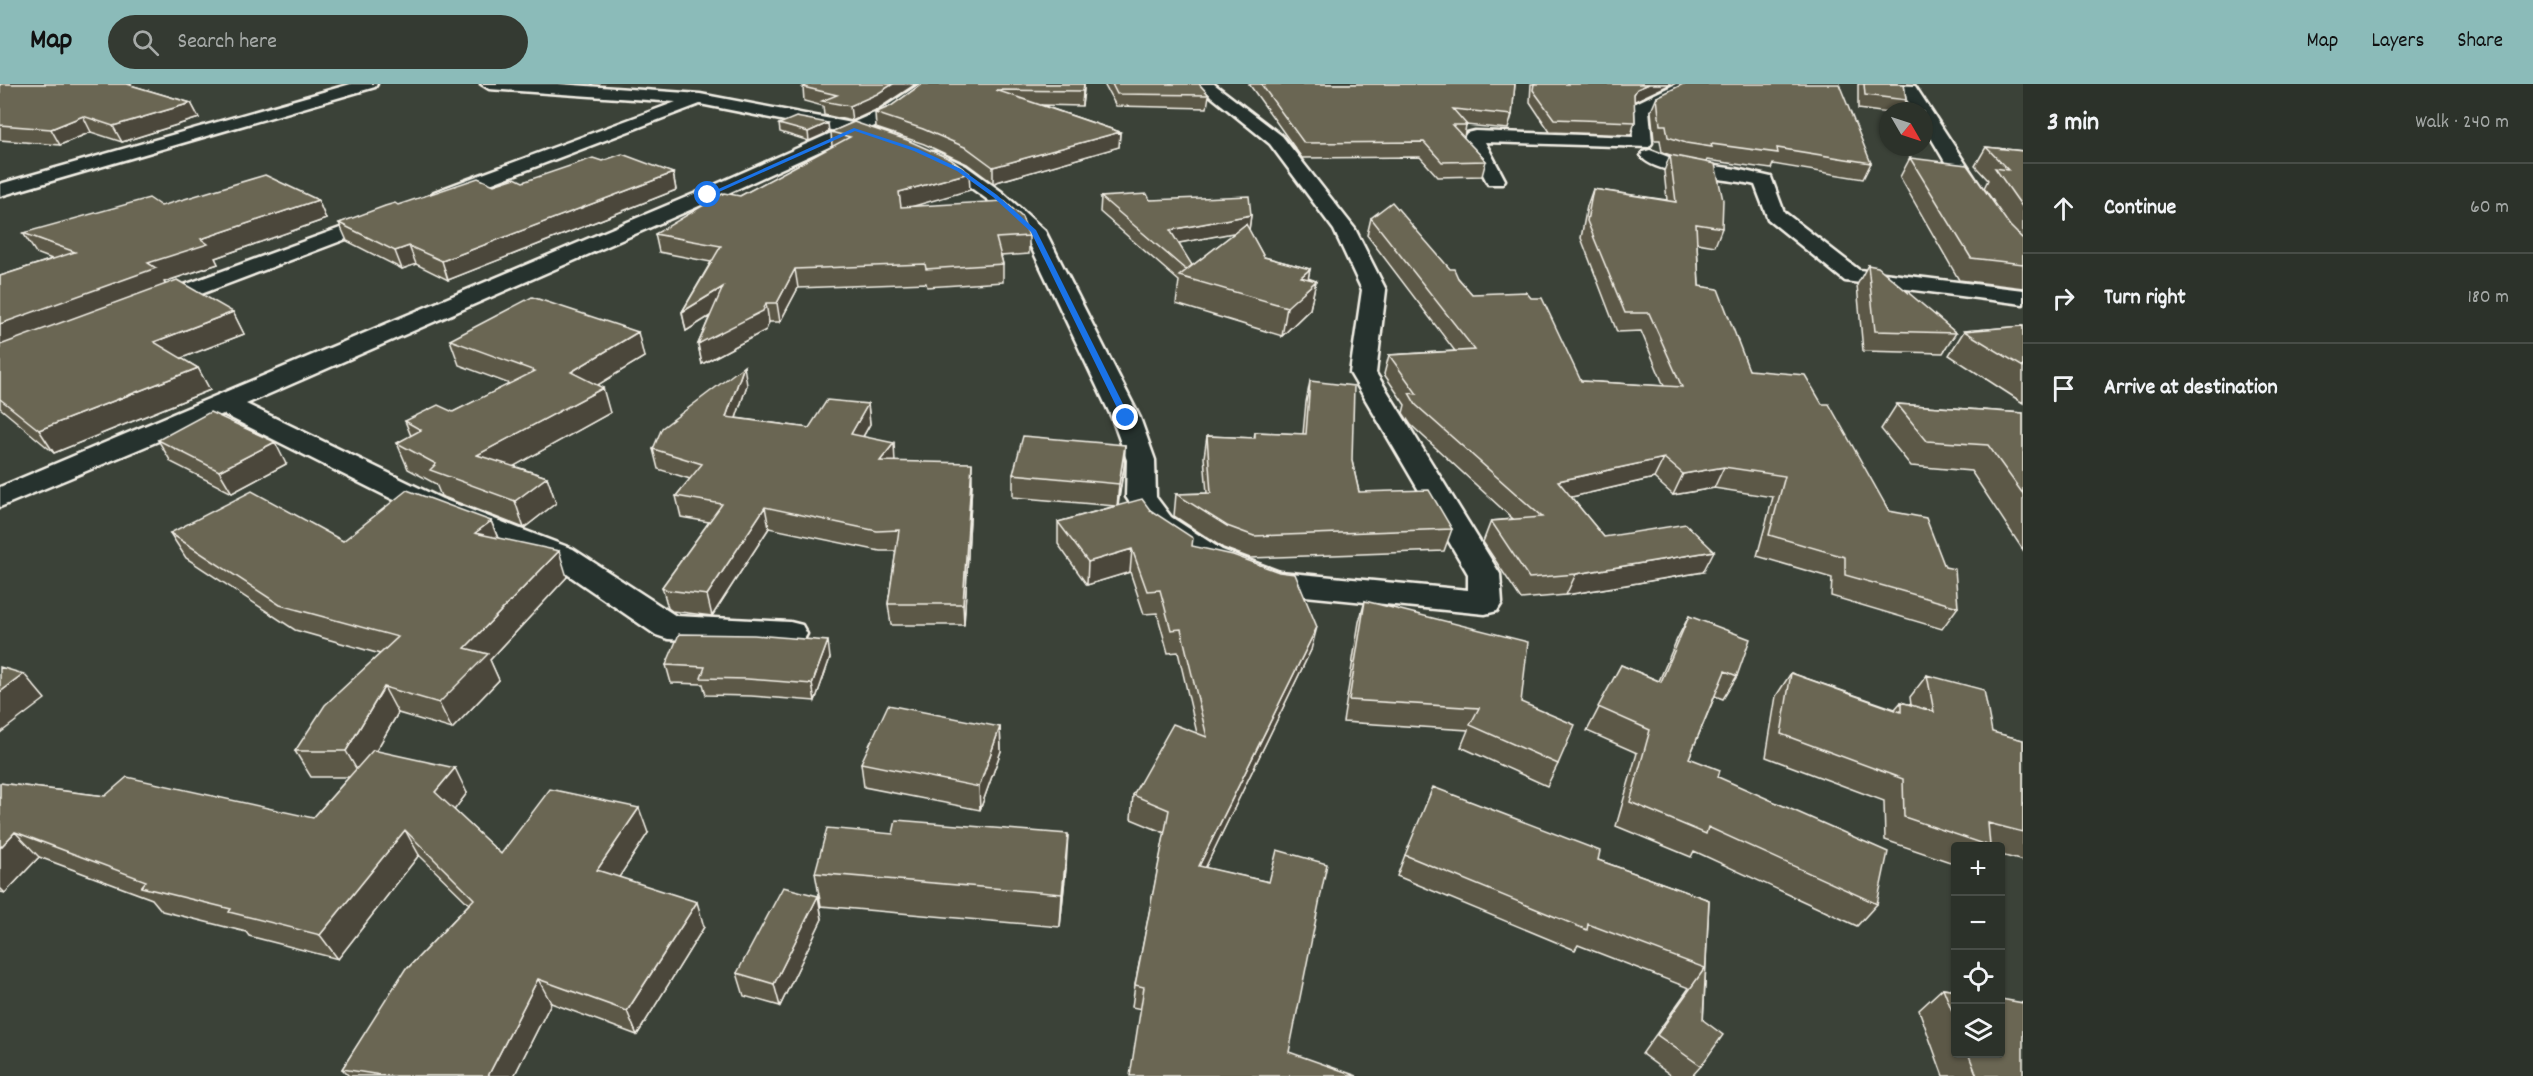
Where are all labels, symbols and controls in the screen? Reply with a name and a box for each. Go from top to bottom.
search box [108,15,528,69]
text: Map [30,22,72,62]
icon: search [129,26,162,59]
text: Search here [177,27,277,58]
text: Map [2307,27,2338,57]
text: Layers [2371,27,2424,57]
text: Share [2457,27,2503,57]
north arrow [1879,102,1933,156]
text: 3 min [2047,105,2099,142]
text: Walk · 240 m [2415,109,2509,137]
route start [694,181,720,207]
icon: ahead [2047,192,2080,225]
text: Continue [2104,193,2176,224]
text: 60 m [2470,194,2509,222]
icon: right [2047,282,2080,315]
text: Turn right [2104,283,2186,314]
text: 180 m [2467,284,2509,312]
icon: arrive [2047,372,2080,405]
text: Arrive at destination [2104,373,2278,404]
route end [1112,404,1138,430]
map controls [1951,842,2005,1058]
button: + [1951,842,2005,896]
button: − [1951,896,2005,950]
button: locate [1951,950,2005,1004]
button: layers [1951,1004,2005,1058]

